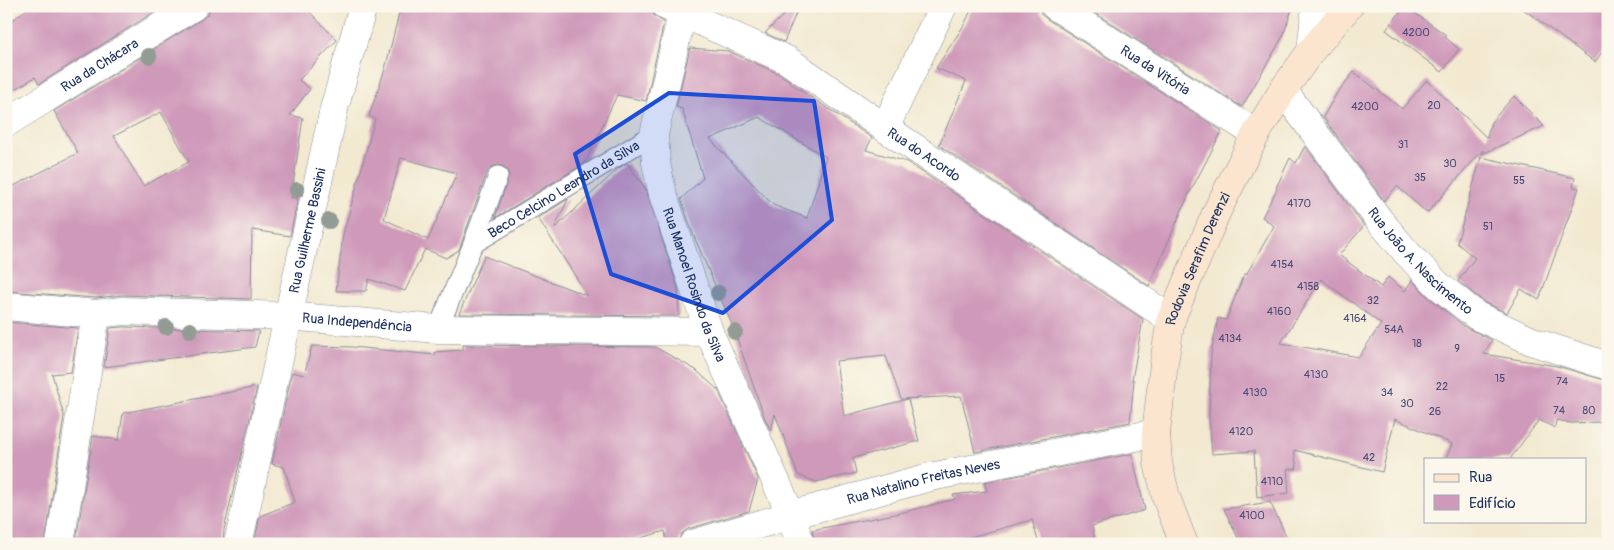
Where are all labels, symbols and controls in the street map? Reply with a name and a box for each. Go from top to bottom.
house number: 4200 [1402,26,1430,39]
street label: Rua da Chácara [58,34,141,95]
street label: Rua da Vitória [1117,41,1193,98]
house number: 20 [1427,99,1441,112]
house number: 4200 [1351,100,1379,113]
street label: Rua do Acordo [884,124,965,185]
street label: Beco Celcino Leandro da Silva [485,136,642,241]
house number: 31 [1398,138,1408,151]
house number: 30 [1443,157,1457,170]
street label: Rua Guilherme Bassini [285,166,329,295]
house number: 35 [1414,171,1426,184]
house number: 55 [1513,174,1525,187]
street label: Rodovia Serafim Derenzi [1162,189,1234,326]
house number: 4170 [1287,197,1311,210]
street label: Rua João A. Nascimento [1364,204,1477,318]
street label: Rua Manoel Rosindo da Silva [659,205,730,364]
house number: 51 [1483,220,1493,233]
house number: 4154 [1270,258,1294,271]
house number: 4158 [1297,280,1320,293]
house number: 32 [1367,294,1379,307]
house number: 4160 [1267,305,1291,318]
street label: Rua Independência [302,309,413,335]
house number: 4164 [1343,312,1367,325]
house number: 54A [1384,323,1404,336]
house number: 4134 [1218,332,1242,345]
house number: 18 [1412,337,1422,350]
house number: 9 [1454,342,1460,355]
house number: 4130 [1304,368,1328,381]
house number: 15 [1495,372,1505,385]
house number: 74 [1556,375,1569,388]
house number: 22 [1436,380,1448,393]
house number: 4130 [1243,386,1267,399]
house number: 34 [1381,386,1394,399]
house number: 30 [1400,397,1414,410]
house number: 74 [1553,404,1566,417]
house number: 80 [1582,404,1596,417]
house number: 26 [1429,405,1441,418]
house number: 4120 [1229,425,1253,438]
house number: 42 [1363,451,1375,464]
street label: Rua Natalino Freitas Neves [845,455,1002,508]
legend [1424,458,1586,522]
text: Rua [1469,468,1492,487]
house number: 4110 [1261,475,1283,488]
text: Edifício [1469,494,1515,513]
house number: 4100 [1239,509,1265,522]

